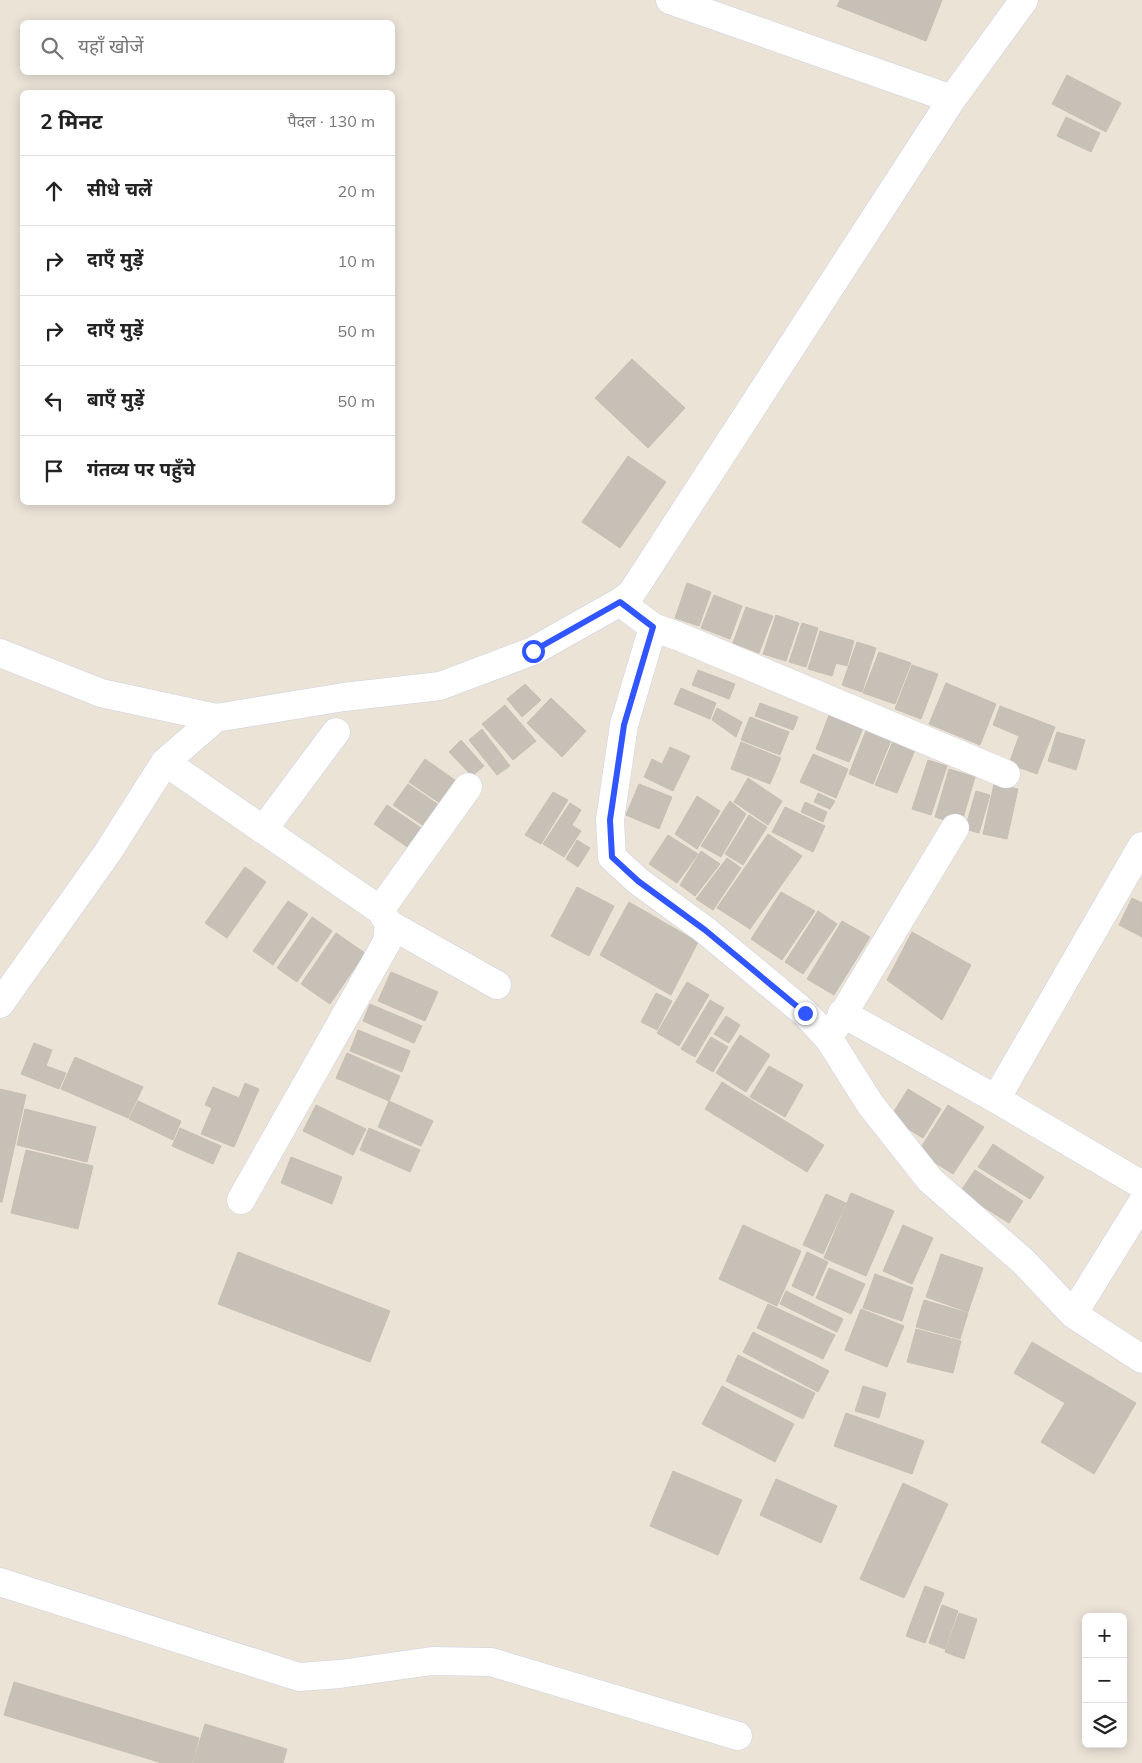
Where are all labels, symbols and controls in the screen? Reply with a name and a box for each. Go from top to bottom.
search box [20,20,395,75]
icon: search [38,34,66,62]
text: यहाँ खोजें [78,34,144,58]
text: 2 मिनट [40,108,102,134]
text: पैदल · 130 m [287,111,375,131]
icon: ahead [40,177,68,205]
text: सीधे चलें [87,177,152,201]
text: 20 m [338,181,375,201]
icon: right [40,247,68,275]
text: दाएँ मुड़ें [87,247,143,271]
text: 10 m [338,251,375,271]
icon: right [40,317,68,345]
text: दाएँ मुड़ें [87,317,143,341]
text: 50 m [338,321,375,341]
icon: left [40,387,68,415]
text: बाएँ मुड़ें [87,387,144,411]
text: 50 m [338,391,375,411]
icon: arrive [40,457,68,485]
text: गंतव्य पर पहुँचे [87,457,195,481]
route start [522,640,545,663]
route end [794,1002,817,1025]
map controls [1082,1613,1127,1748]
button: + [1082,1613,1127,1658]
button: − [1082,1658,1127,1703]
button: layers [1082,1703,1127,1748]

